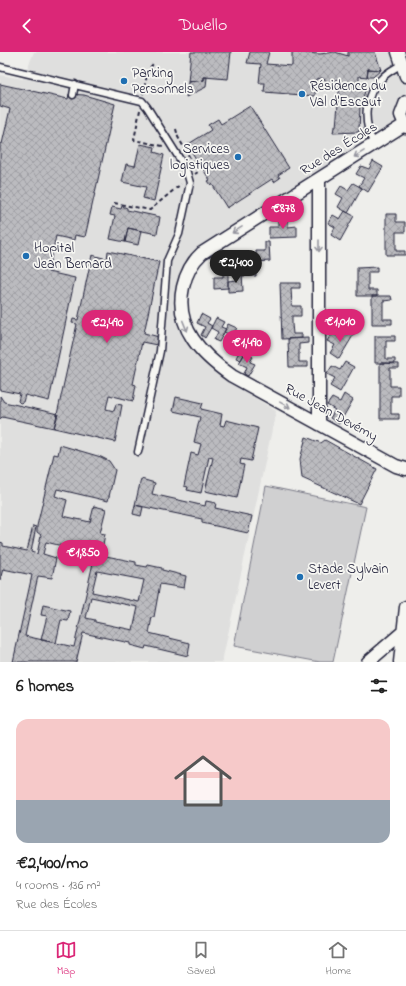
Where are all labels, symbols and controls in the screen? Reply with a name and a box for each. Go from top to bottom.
text: Dwello [179,13,227,39]
icon: back [16,15,38,37]
icon: heart [368,15,390,37]
place label: Parking Personnels [132,63,194,100]
marker: Parking Personnels [119,76,129,86]
place label: Résidence du Val d'Escaut [309,76,387,113]
marker: Résidence du Val d'Escaut [297,89,307,99]
street label: Rue des Écoles [296,117,382,181]
place label: Services logistiques [170,139,230,177]
one-way arrow [353,150,365,158]
marker: Services logistiques [233,152,243,162]
pin: €878 [259,196,307,230]
text: €878 [271,199,295,218]
one-way arrow [232,226,243,234]
place label: Hopital Jean Bernard [34,238,112,275]
one-way arrow [315,239,323,252]
pin: €2,400 [203,250,269,284]
marker: Hopital Jean Bernard [21,251,31,261]
text: €2,400 [219,253,253,272]
pin: €1,010 [307,309,373,343]
pin: €2,490 [74,310,140,344]
text: €1,010 [325,312,355,331]
text: €2,490 [91,313,123,332]
one-way arrow [182,320,190,332]
pin: €1,490 [214,330,280,364]
text: €1,490 [232,333,262,352]
street label: Rue Jean Devémy [280,379,382,448]
one-way arrow [279,402,291,410]
pin: €1,850 [50,540,116,574]
text: €1,850 [66,543,100,562]
place label: Stade Sylvain Levert [308,559,388,596]
marker: Stade Sylvain Levert [295,572,305,582]
text: 6 homes [16,674,74,699]
icon: filters [368,675,390,697]
icon: home [167,745,239,817]
text: €2,400/mo [16,851,88,876]
text: 4 rooms · 136 m² [16,876,101,895]
text: Rue des Écoles [16,895,97,914]
tab: Map [55,939,77,979]
tab: Saved [187,939,216,979]
tab: Home [325,939,351,979]

